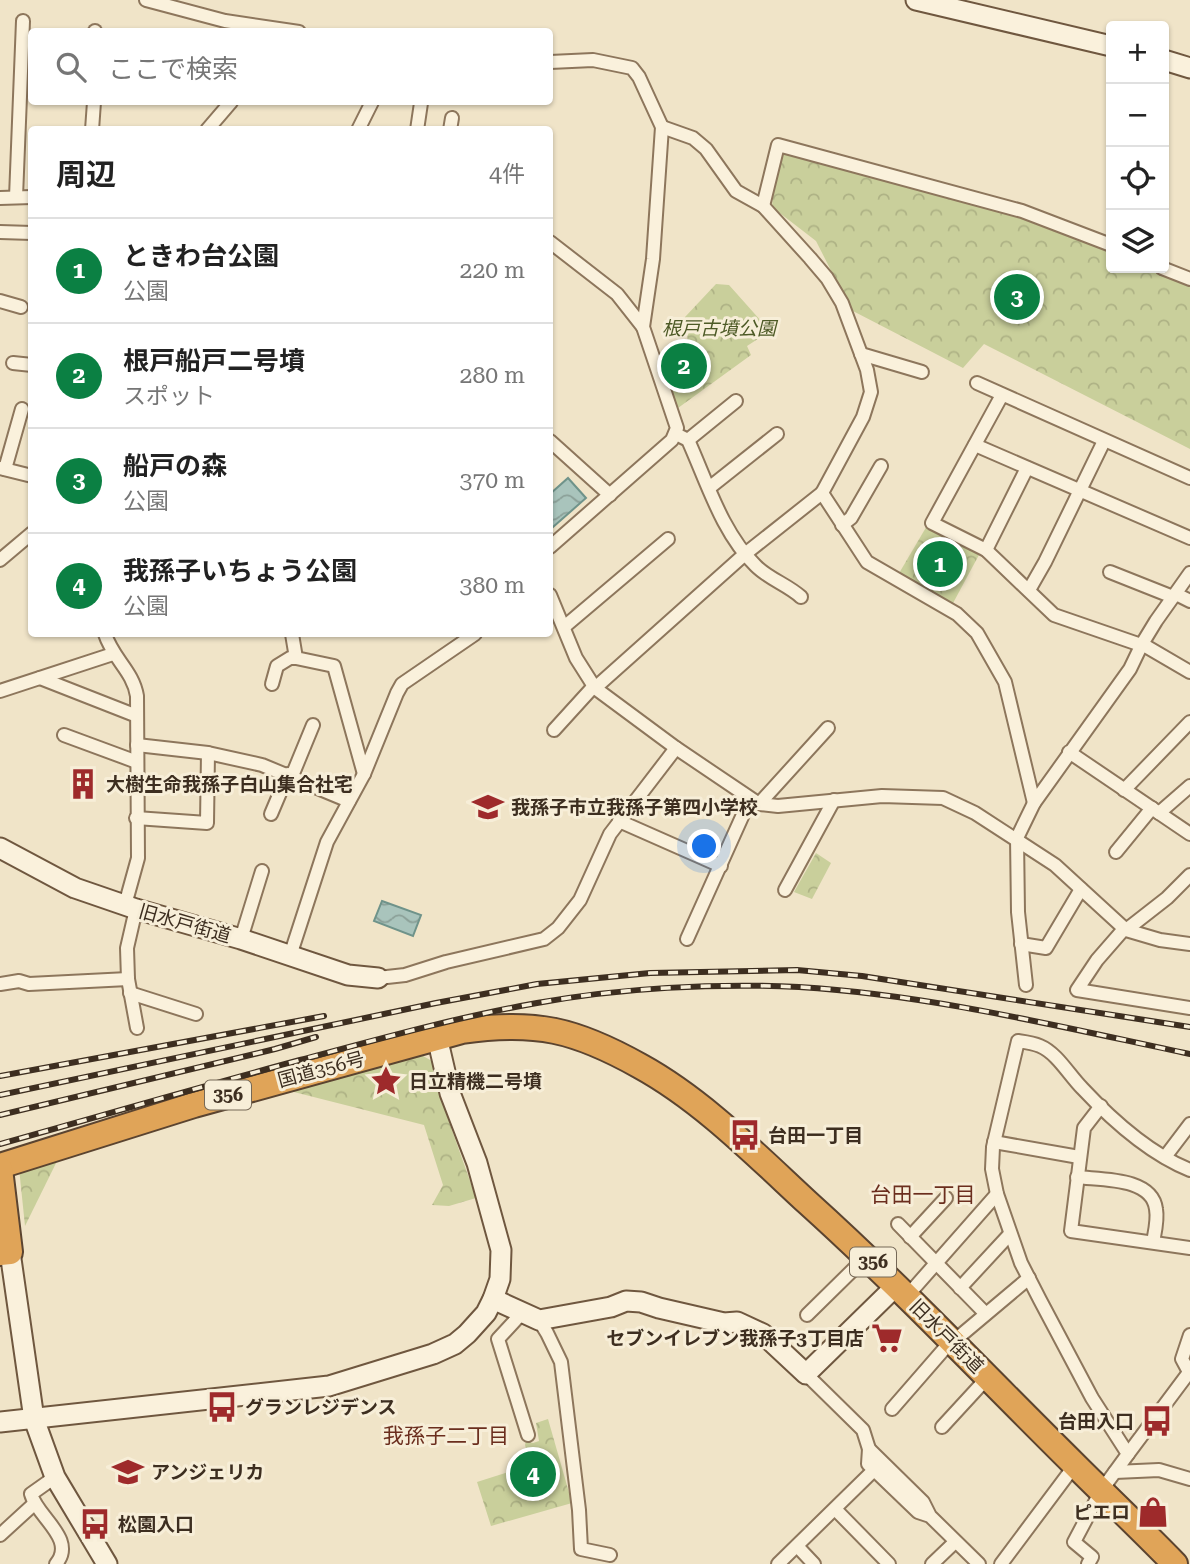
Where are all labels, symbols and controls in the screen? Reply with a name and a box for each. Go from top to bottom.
map controls [1106,21,1169,273]
button: + [1106,21,1169,84]
search box [28,28,553,105]
icon: search [52,48,90,86]
text: ここで検索 [108,54,238,84]
button: − [1106,84,1169,147]
button: locate [1106,147,1169,210]
text: 周辺 [56,157,116,192]
text: 4件 [489,161,525,188]
button: layers [1106,210,1169,273]
text: ときわ台公園 [123,241,279,271]
text: 1 [73,257,85,284]
text: 220 m [460,257,525,284]
pin: 3 [994,271,1040,323]
text: 公園 [123,278,169,305]
park label: 根戸古墳公園 [662,317,779,340]
pin: 2 [661,340,707,392]
text: 根戸船戸二号墳 [123,346,305,376]
text: 2 [73,362,85,389]
text: 280 m [460,362,525,389]
text: スポット [123,383,215,410]
text: 船戸の森 [123,451,227,481]
text: 3 [73,467,85,494]
text: 370 m [460,467,525,494]
text: 公園 [123,488,169,515]
pin: 1 [917,538,963,590]
text: 我孫子いちょう公園 [123,556,357,586]
text: 4 [73,572,85,599]
text: 380 m [460,572,525,599]
text: 公園 [123,593,169,620]
building icon: 大樹生命我孫子白山集合社宅 [66,767,100,801]
place label: 大樹生命我孫子白山集合社宅 [106,773,353,796]
school or university icon: 我孫子市立我孫子第四小学校 [471,790,505,824]
place label: 我孫子市立我孫子第四小学校 [511,796,758,819]
your location [687,829,721,863]
street label: 旧水戸街道 [136,899,234,948]
street label: 国道356号 [275,1047,367,1092]
place icon: 日立精機二号墳 [369,1064,403,1098]
place label: 日立精機二号墳 [409,1070,542,1093]
road number: 356 [205,1080,251,1110]
bus stop icon: 台田一丁目 [728,1118,762,1152]
place label: 台田一丁目 [768,1124,863,1147]
district label: 台田一丁目 [871,1183,976,1207]
road number: 356 [850,1247,896,1276]
street label: 旧水戸街道 [905,1295,988,1378]
supermarket icon: セブンイレブン我孫子3丁目店 [870,1321,904,1355]
place label: セブンイレブン我孫子3丁目店 [606,1327,864,1350]
bus stop icon: グランレジデンス [205,1390,239,1424]
place label: グランレジデンス [245,1396,397,1419]
bus stop icon: 台田入口 [1140,1404,1174,1438]
place label: 台田入口 [1058,1410,1134,1433]
district label: 我孫子二丁目 [383,1424,509,1448]
pin: 4 [510,1448,556,1500]
school or university icon: アンジェリカ [111,1455,145,1489]
place label: アンジェリカ [151,1461,264,1484]
shop icon: ピエロ [1136,1495,1170,1529]
place label: ピエロ [1073,1501,1130,1524]
bus stop icon: 松園入口 [78,1507,112,1541]
place label: 松園入口 [118,1513,194,1536]

